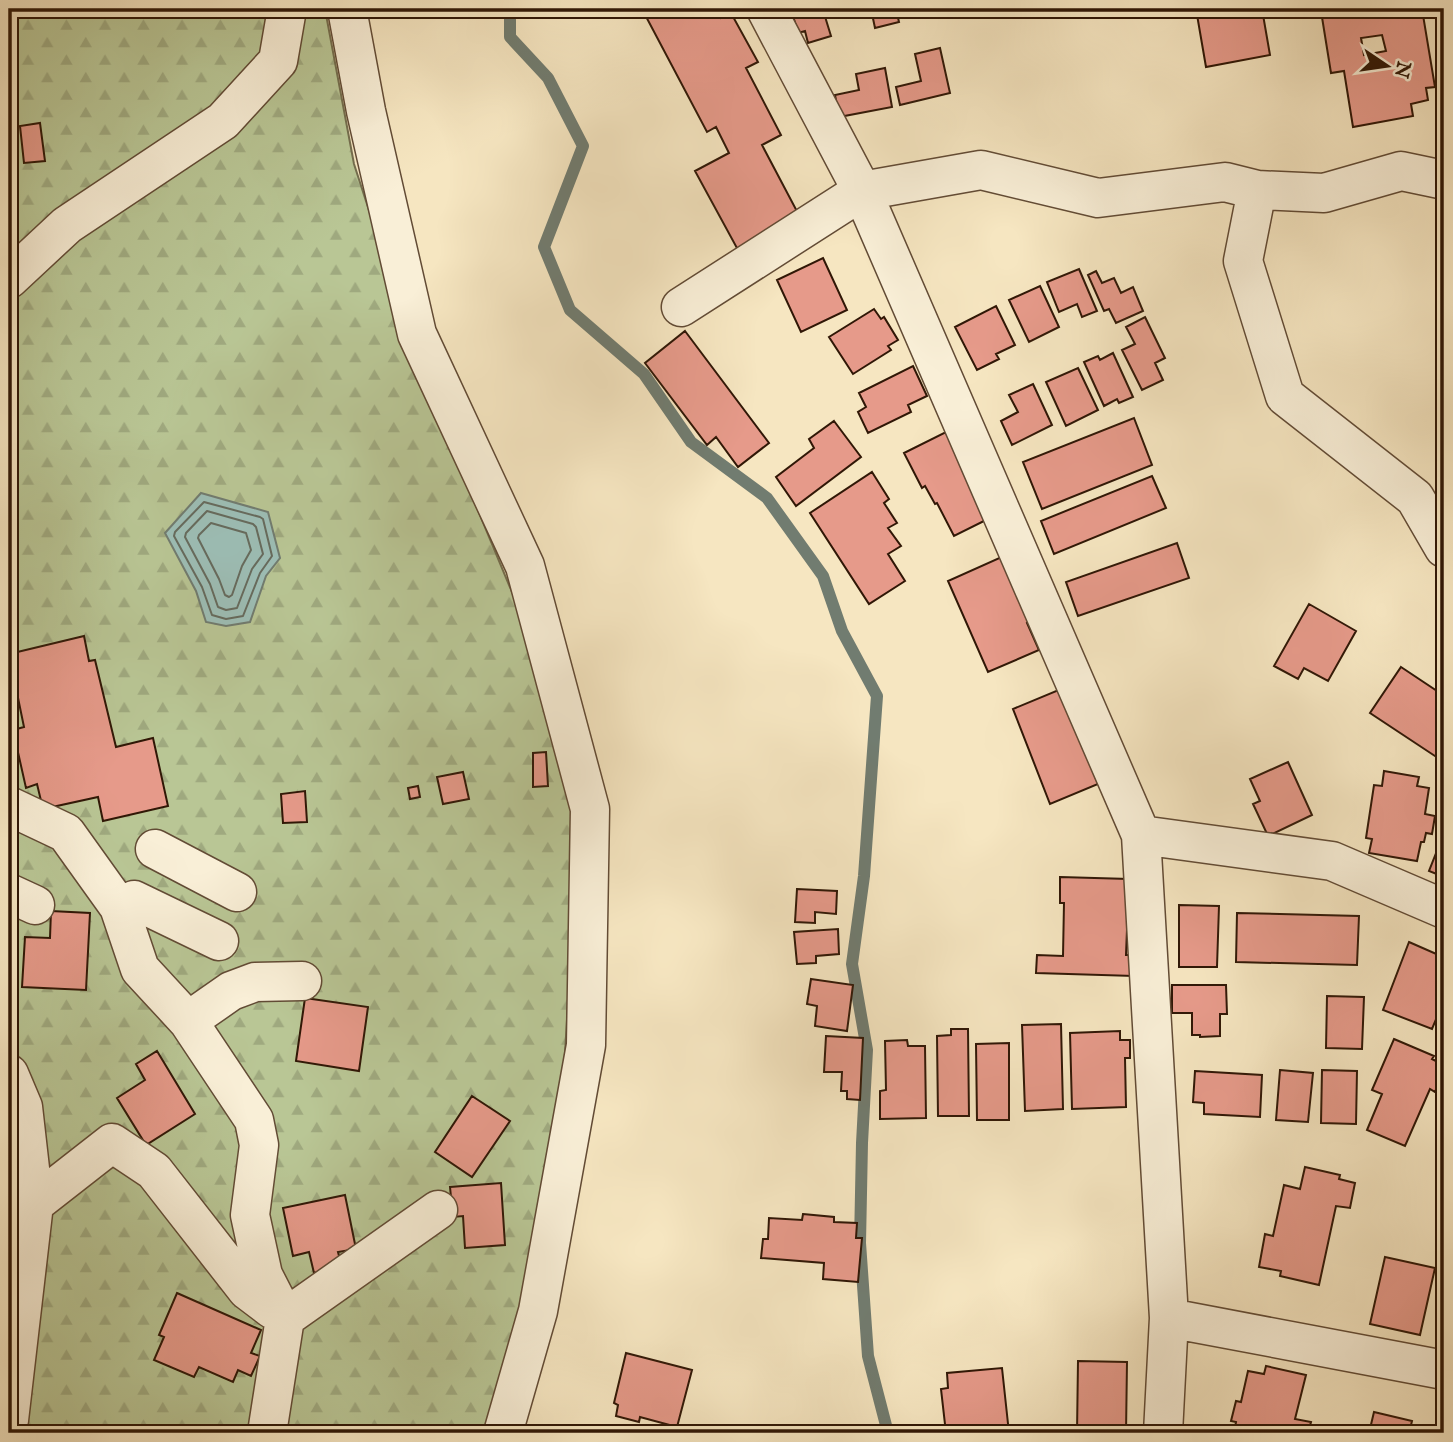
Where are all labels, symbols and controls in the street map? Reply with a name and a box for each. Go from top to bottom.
north arrow [1352,32,1422,102]
text: N [1388,58,1415,81]

